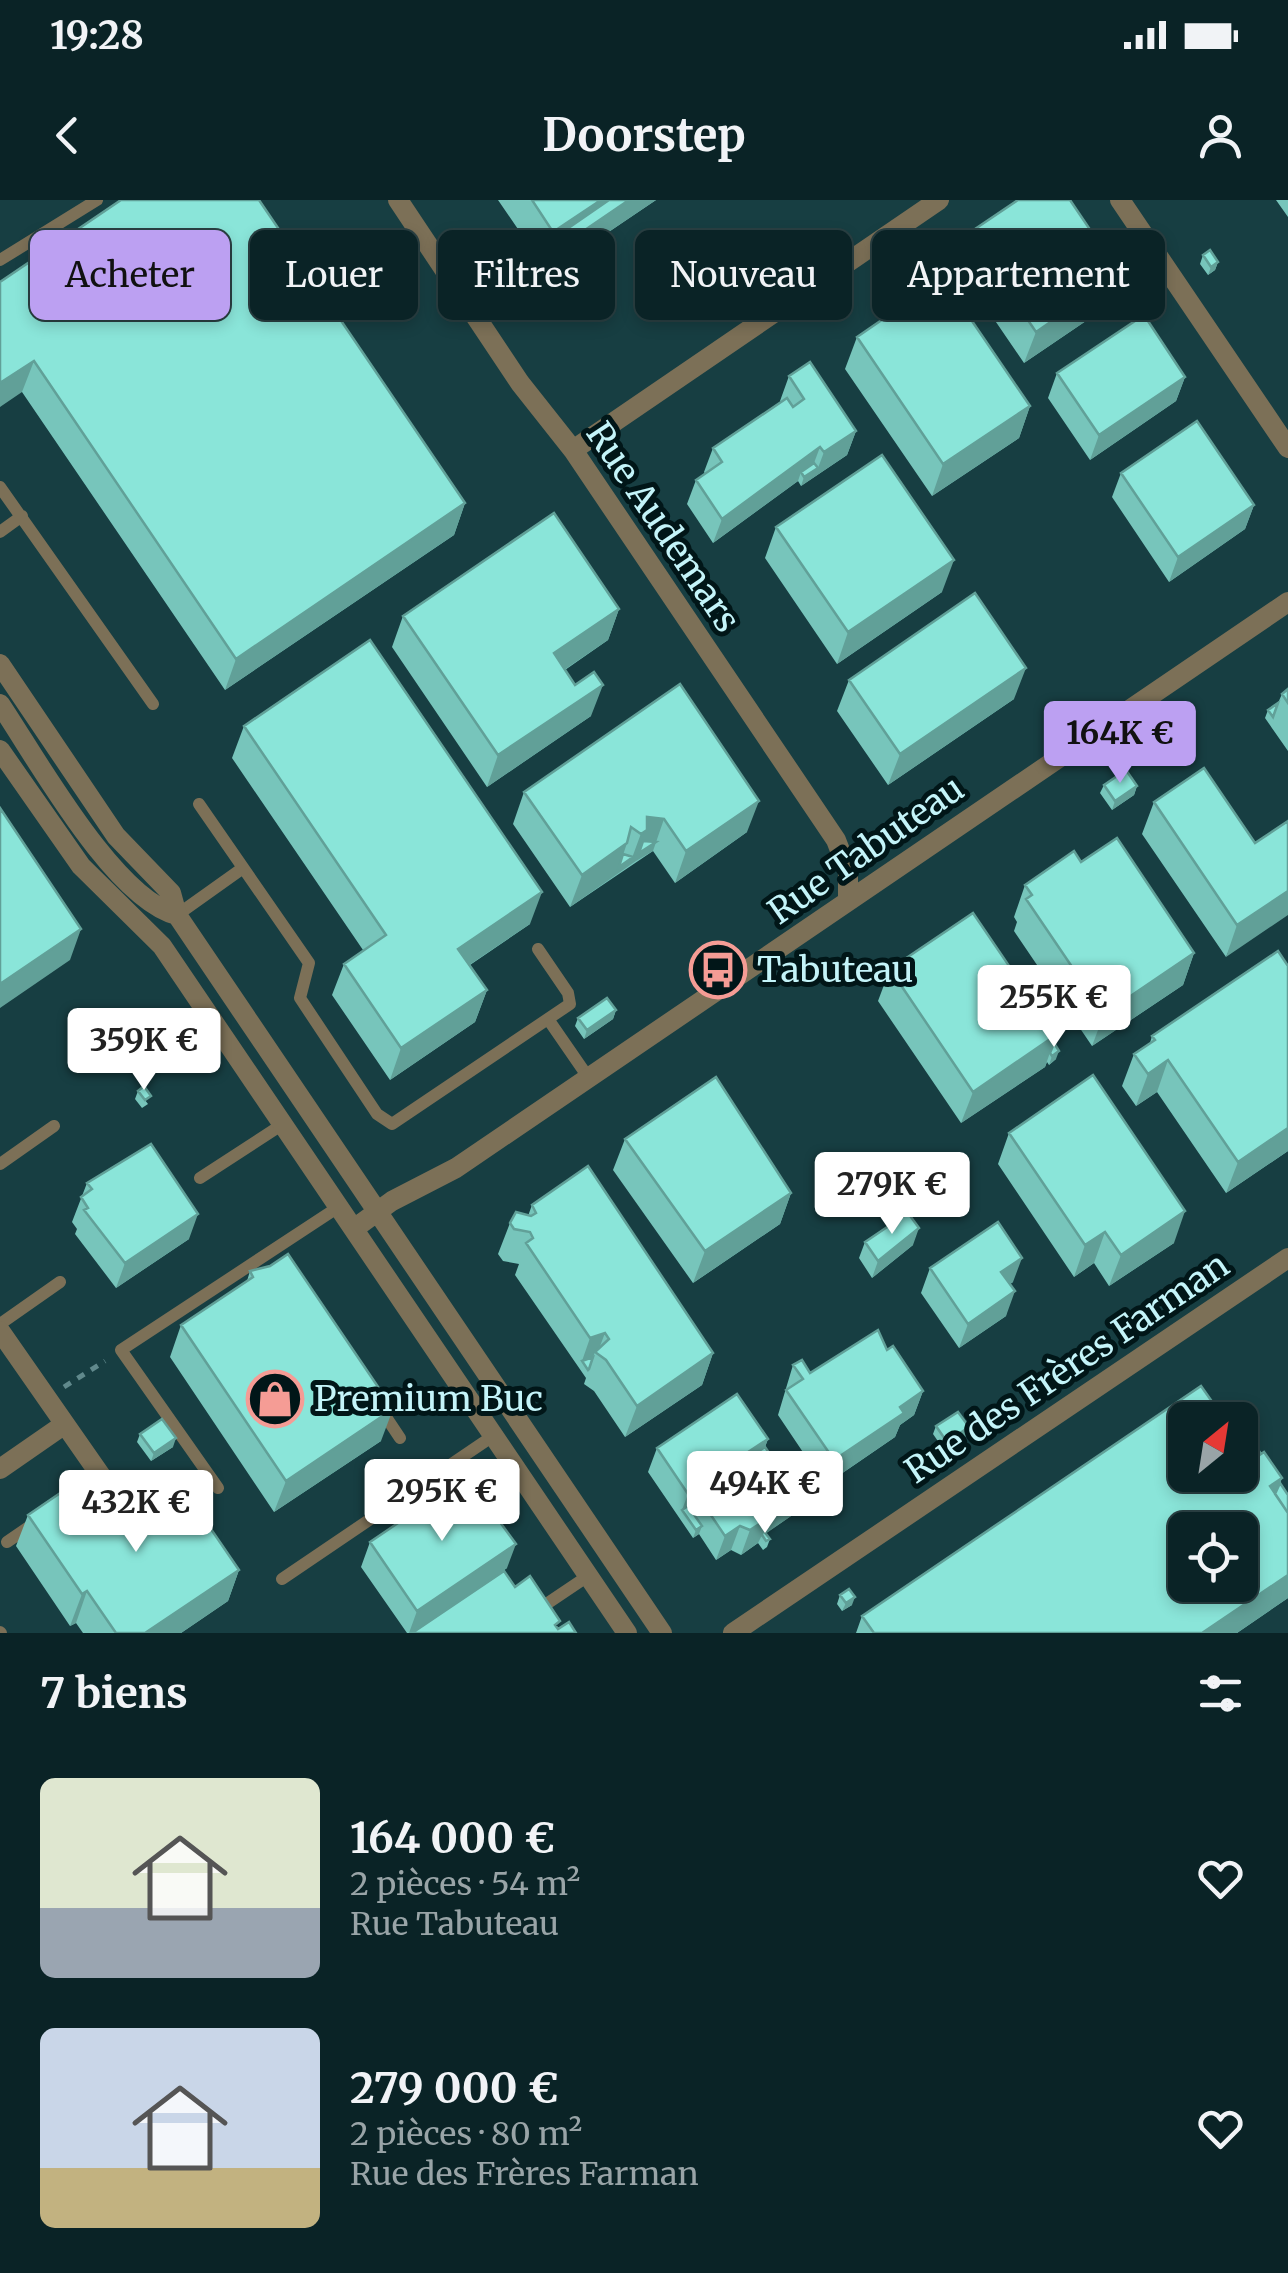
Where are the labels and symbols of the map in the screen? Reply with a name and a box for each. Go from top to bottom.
street label: Rue Audemars [577,414,749,640]
pin: 164K € [1039,701,1201,786]
street label: Rue Tabuteau [760,766,972,934]
bus stop icon: Tabuteau [688,940,748,1000]
place label: Tabuteau [757,948,913,992]
pin: 255K € [973,965,1135,1050]
pin: 359K € [63,1008,225,1093]
pin: 279K € [811,1152,973,1237]
street label: Rue des Frères Farman [897,1243,1237,1493]
shop icon: Premium Buc [245,1369,305,1429]
place label: Premium Buc [314,1377,543,1421]
north arrow [1168,1402,1258,1492]
pin: 494K € [684,1451,846,1536]
pin: 295K € [361,1459,523,1544]
pin: 432K € [55,1470,217,1555]

